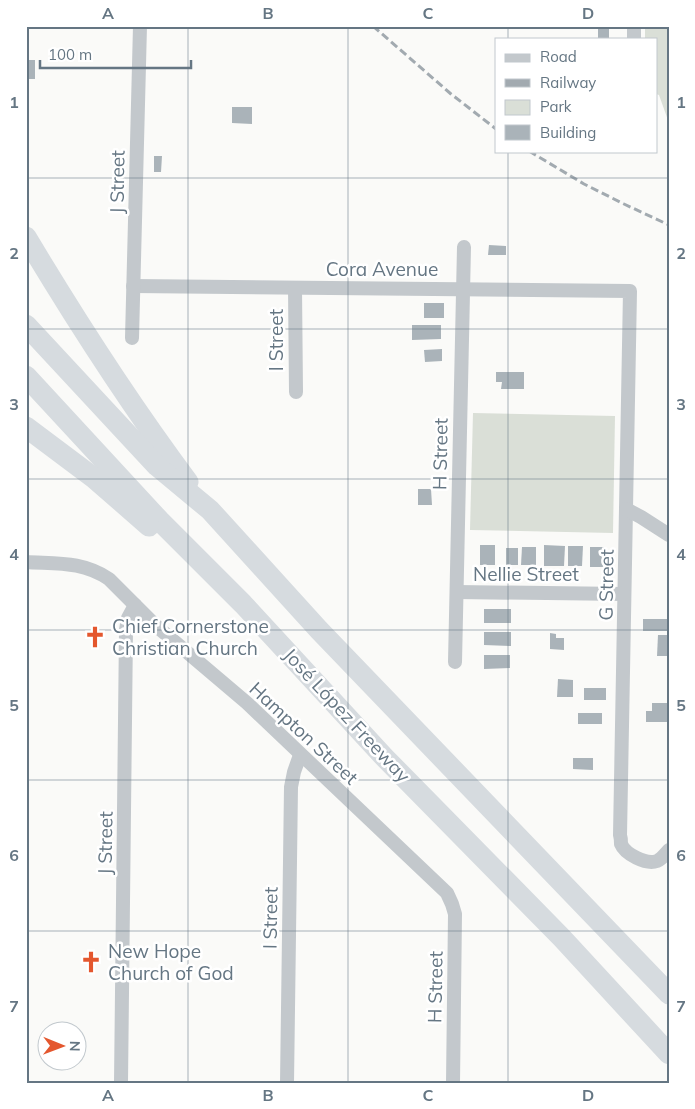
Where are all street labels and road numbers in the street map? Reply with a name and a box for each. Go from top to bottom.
street label: J Street [104,150,130,214]
street label: Cora Avenue [326,257,438,281]
street label: I Street [264,308,288,371]
street label: H Street [427,417,453,490]
street label: G Street [593,549,619,621]
street label: Nellie Street [473,562,579,586]
street label: José López Freeway [279,643,415,787]
street label: Hampton Street [245,676,364,790]
street label: J Street [92,811,118,875]
street label: I Street [257,886,283,949]
street label: H Street [422,950,448,1023]

